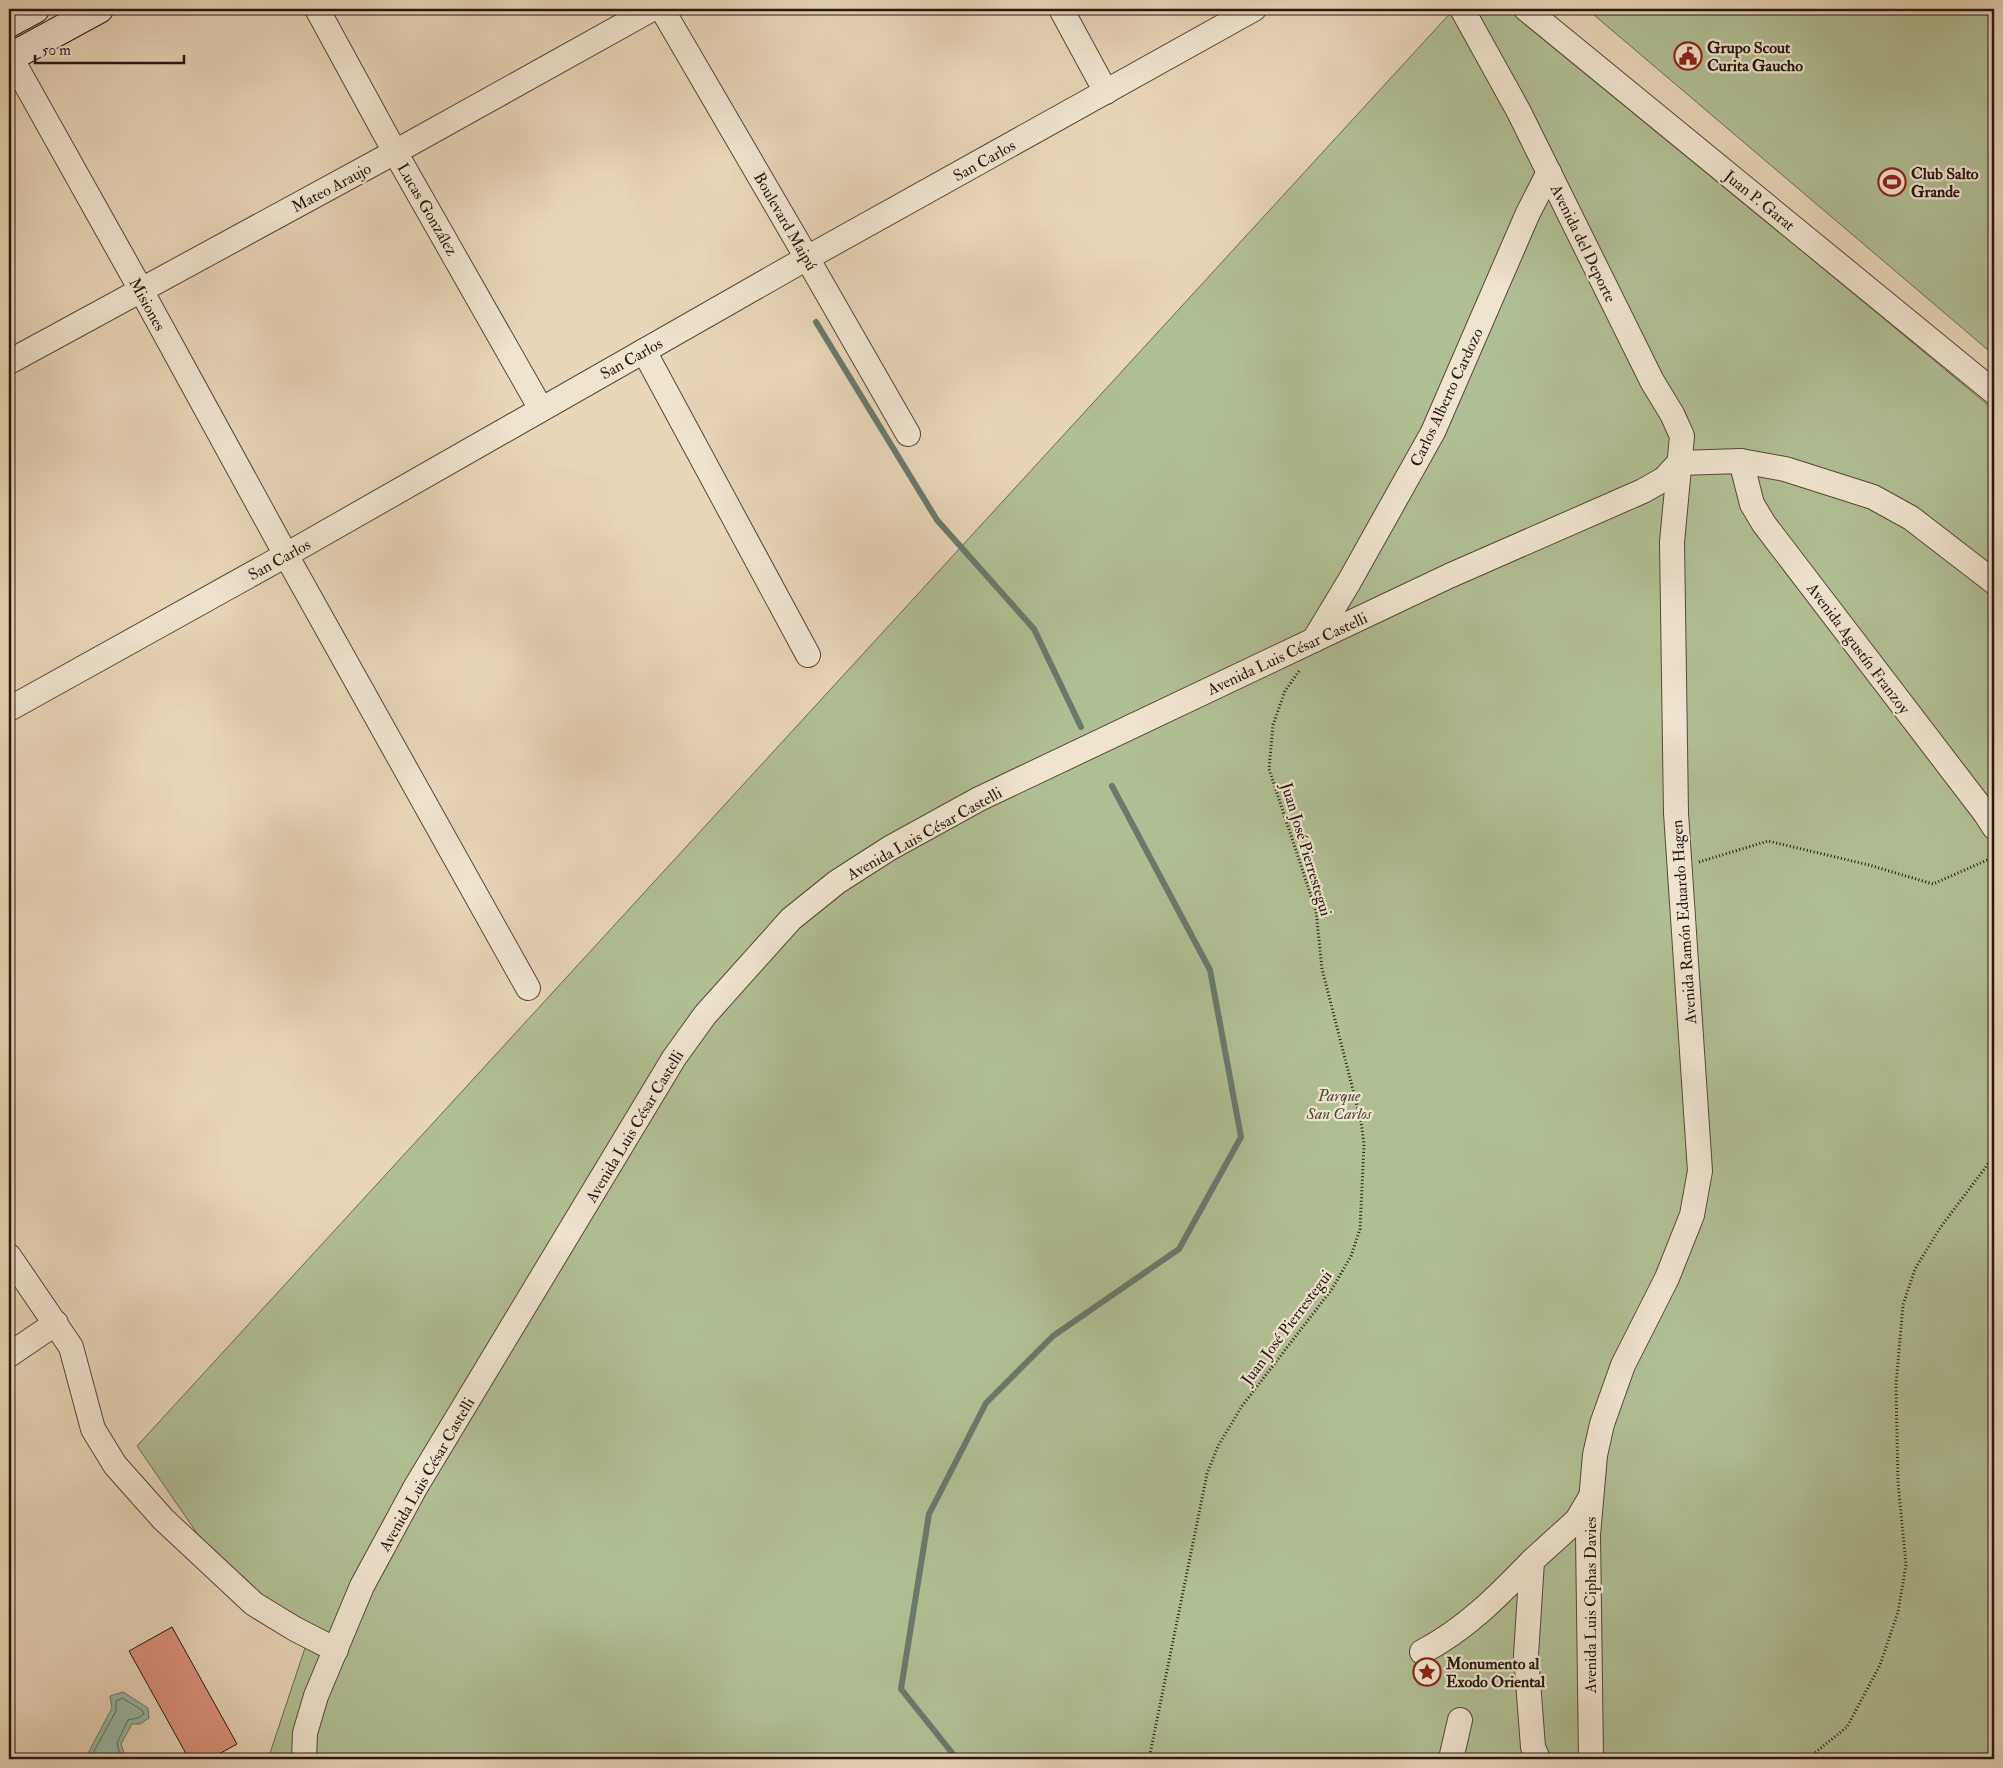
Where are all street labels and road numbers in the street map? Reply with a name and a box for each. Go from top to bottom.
street label: San Carlos [950,136,1019,186]
street label: Mateo Araujo [288,158,375,217]
street label: Lucas González [392,159,462,260]
street label: Juan P. Garat [1719,166,1799,236]
street label: Boulevard Maipú [748,169,821,275]
street label: Avenida del Deporte [1545,180,1620,306]
street label: Misiones [124,274,170,334]
street label: Carlos Alberto Cardozo [1406,325,1488,470]
street label: San Carlos [597,334,666,384]
street label: San Carlos [245,535,314,585]
street label: Avenida Agustín Franzoy [1802,578,1915,719]
street label: Avenida Luis César Castelli [1203,608,1371,700]
street label: Juan José Pierrestegui [1275,779,1336,919]
street label: Avenida Luis César Castelli [843,783,1006,885]
street label: Avenida Ramón Eduardo Hagen [1667,819,1701,1026]
street label: Avenida Luis César Castelli [581,1047,688,1207]
street label: Juan José Pierrestegui [1236,1266,1337,1390]
street label: Avenida Luis César Castelli [374,1394,479,1556]
street label: Avenida Luis Ciphas Davies [1581,1517,1602,1694]

